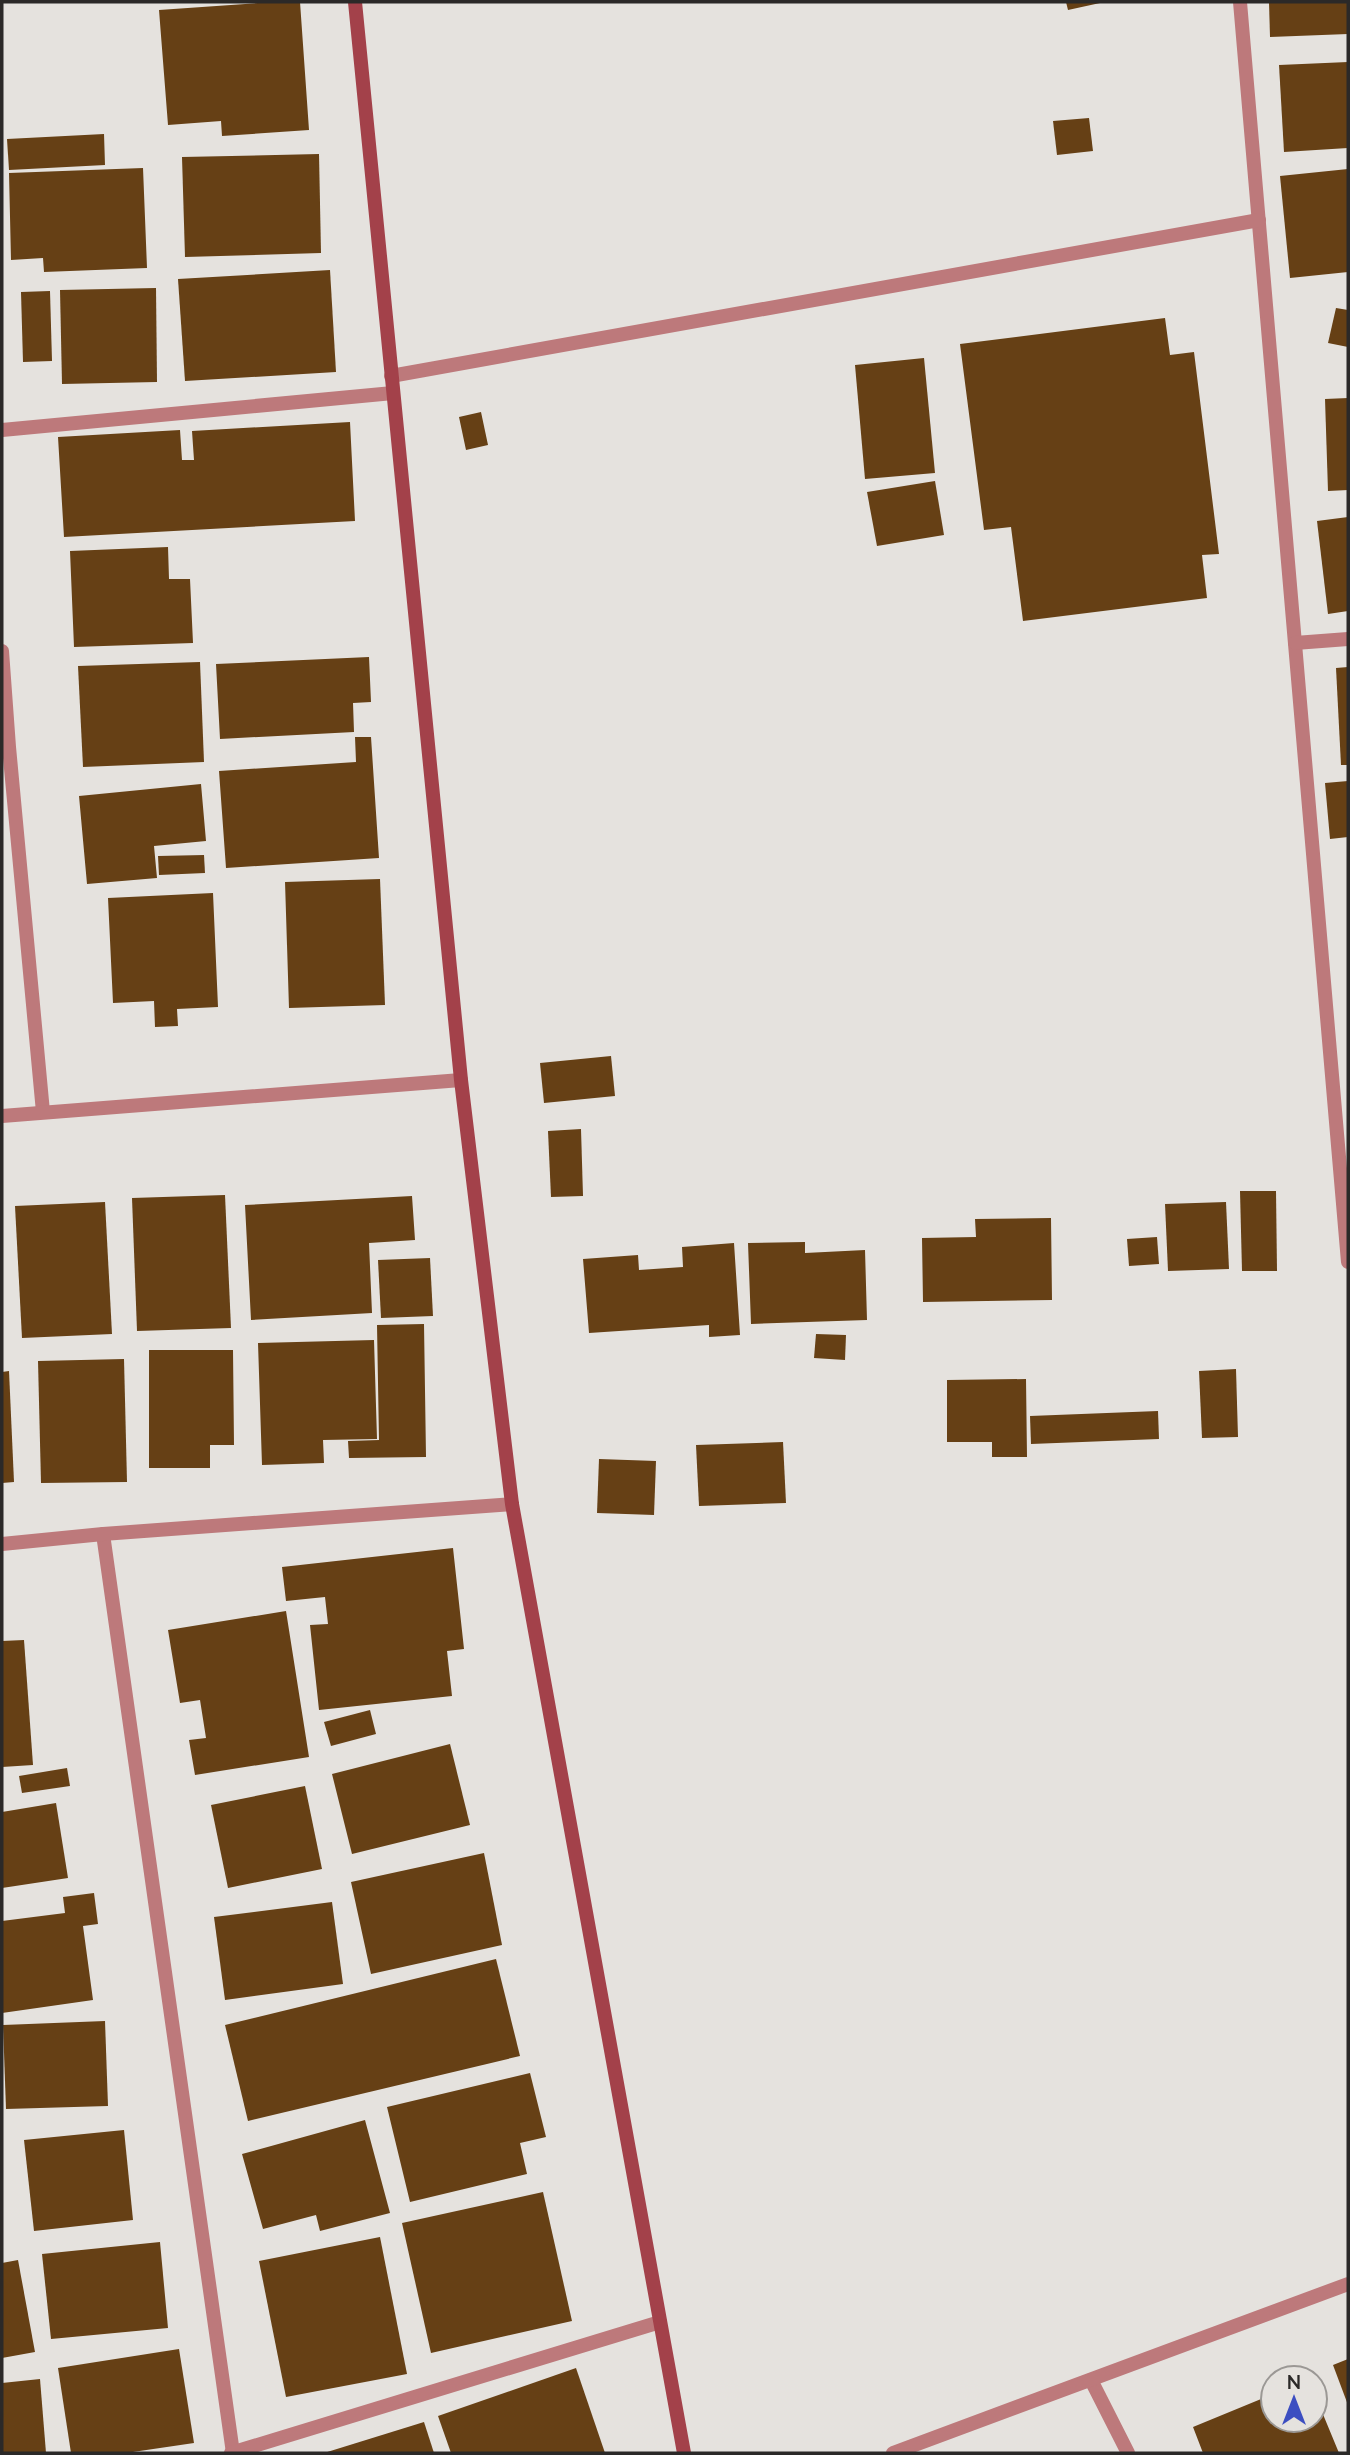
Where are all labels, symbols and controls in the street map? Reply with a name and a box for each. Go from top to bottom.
north arrow [1259,2364,1329,2434]
text: N [1287,2370,1301,2394]

